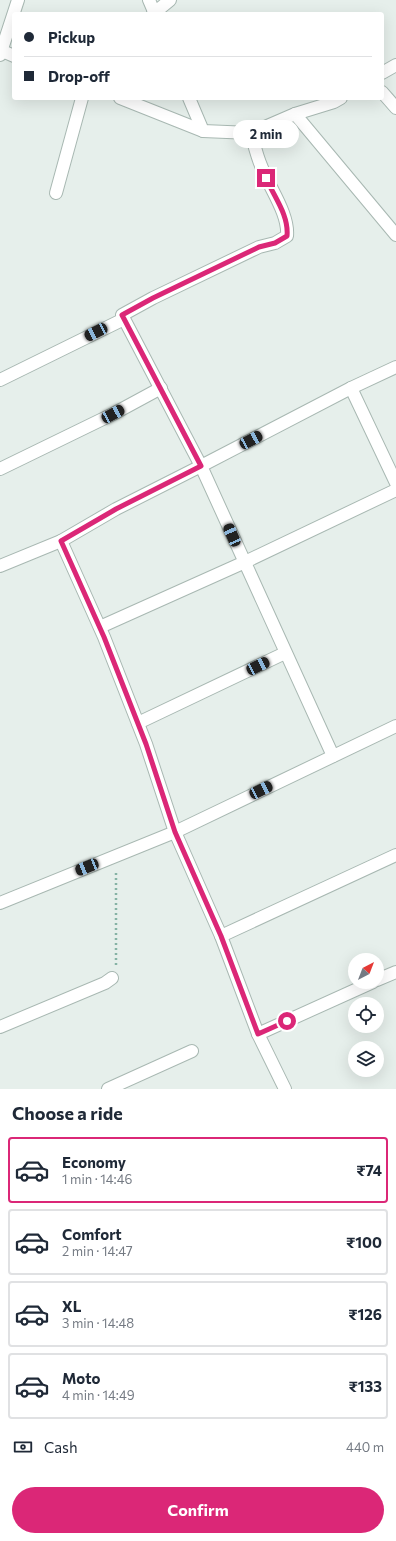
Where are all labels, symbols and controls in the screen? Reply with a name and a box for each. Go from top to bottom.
text: Pickup [48,28,95,46]
text: Drop-off [48,67,110,85]
callout: 2 min [233,120,299,148]
text: 2 min [250,126,282,142]
route end [257,169,275,187]
car [83,321,109,343]
car [100,403,126,425]
car [238,429,264,451]
car [222,522,242,548]
car [245,655,271,677]
car [248,779,274,801]
car [74,857,100,877]
north arrow [348,953,384,989]
map controls [348,953,384,1077]
button: locate [348,997,384,1033]
route start [278,1012,296,1030]
button: layers [348,1041,384,1077]
text: Choose a ride [12,1102,123,1124]
icon: car [14,1152,50,1188]
text: Economy [62,1153,126,1171]
text: ₹74 [356,1161,382,1179]
text: 1 min · 14:46 [62,1171,132,1187]
icon: car [14,1224,50,1260]
text: Comfort [62,1225,122,1243]
text: ₹100 [346,1233,382,1251]
text: 2 min · 14:47 [62,1243,133,1259]
icon: car [14,1296,50,1332]
text: XL [62,1297,81,1315]
text: ₹126 [348,1305,382,1323]
text: 3 min · 14:48 [62,1315,134,1331]
icon: car [14,1368,50,1404]
text: Moto [62,1369,101,1387]
text: ₹133 [349,1377,382,1395]
text: 4 min · 14:49 [62,1387,135,1403]
icon: cash [12,1436,34,1458]
text: Cash [44,1438,78,1456]
text: 440 m [346,1439,384,1455]
button: Confirm [12,1487,384,1533]

